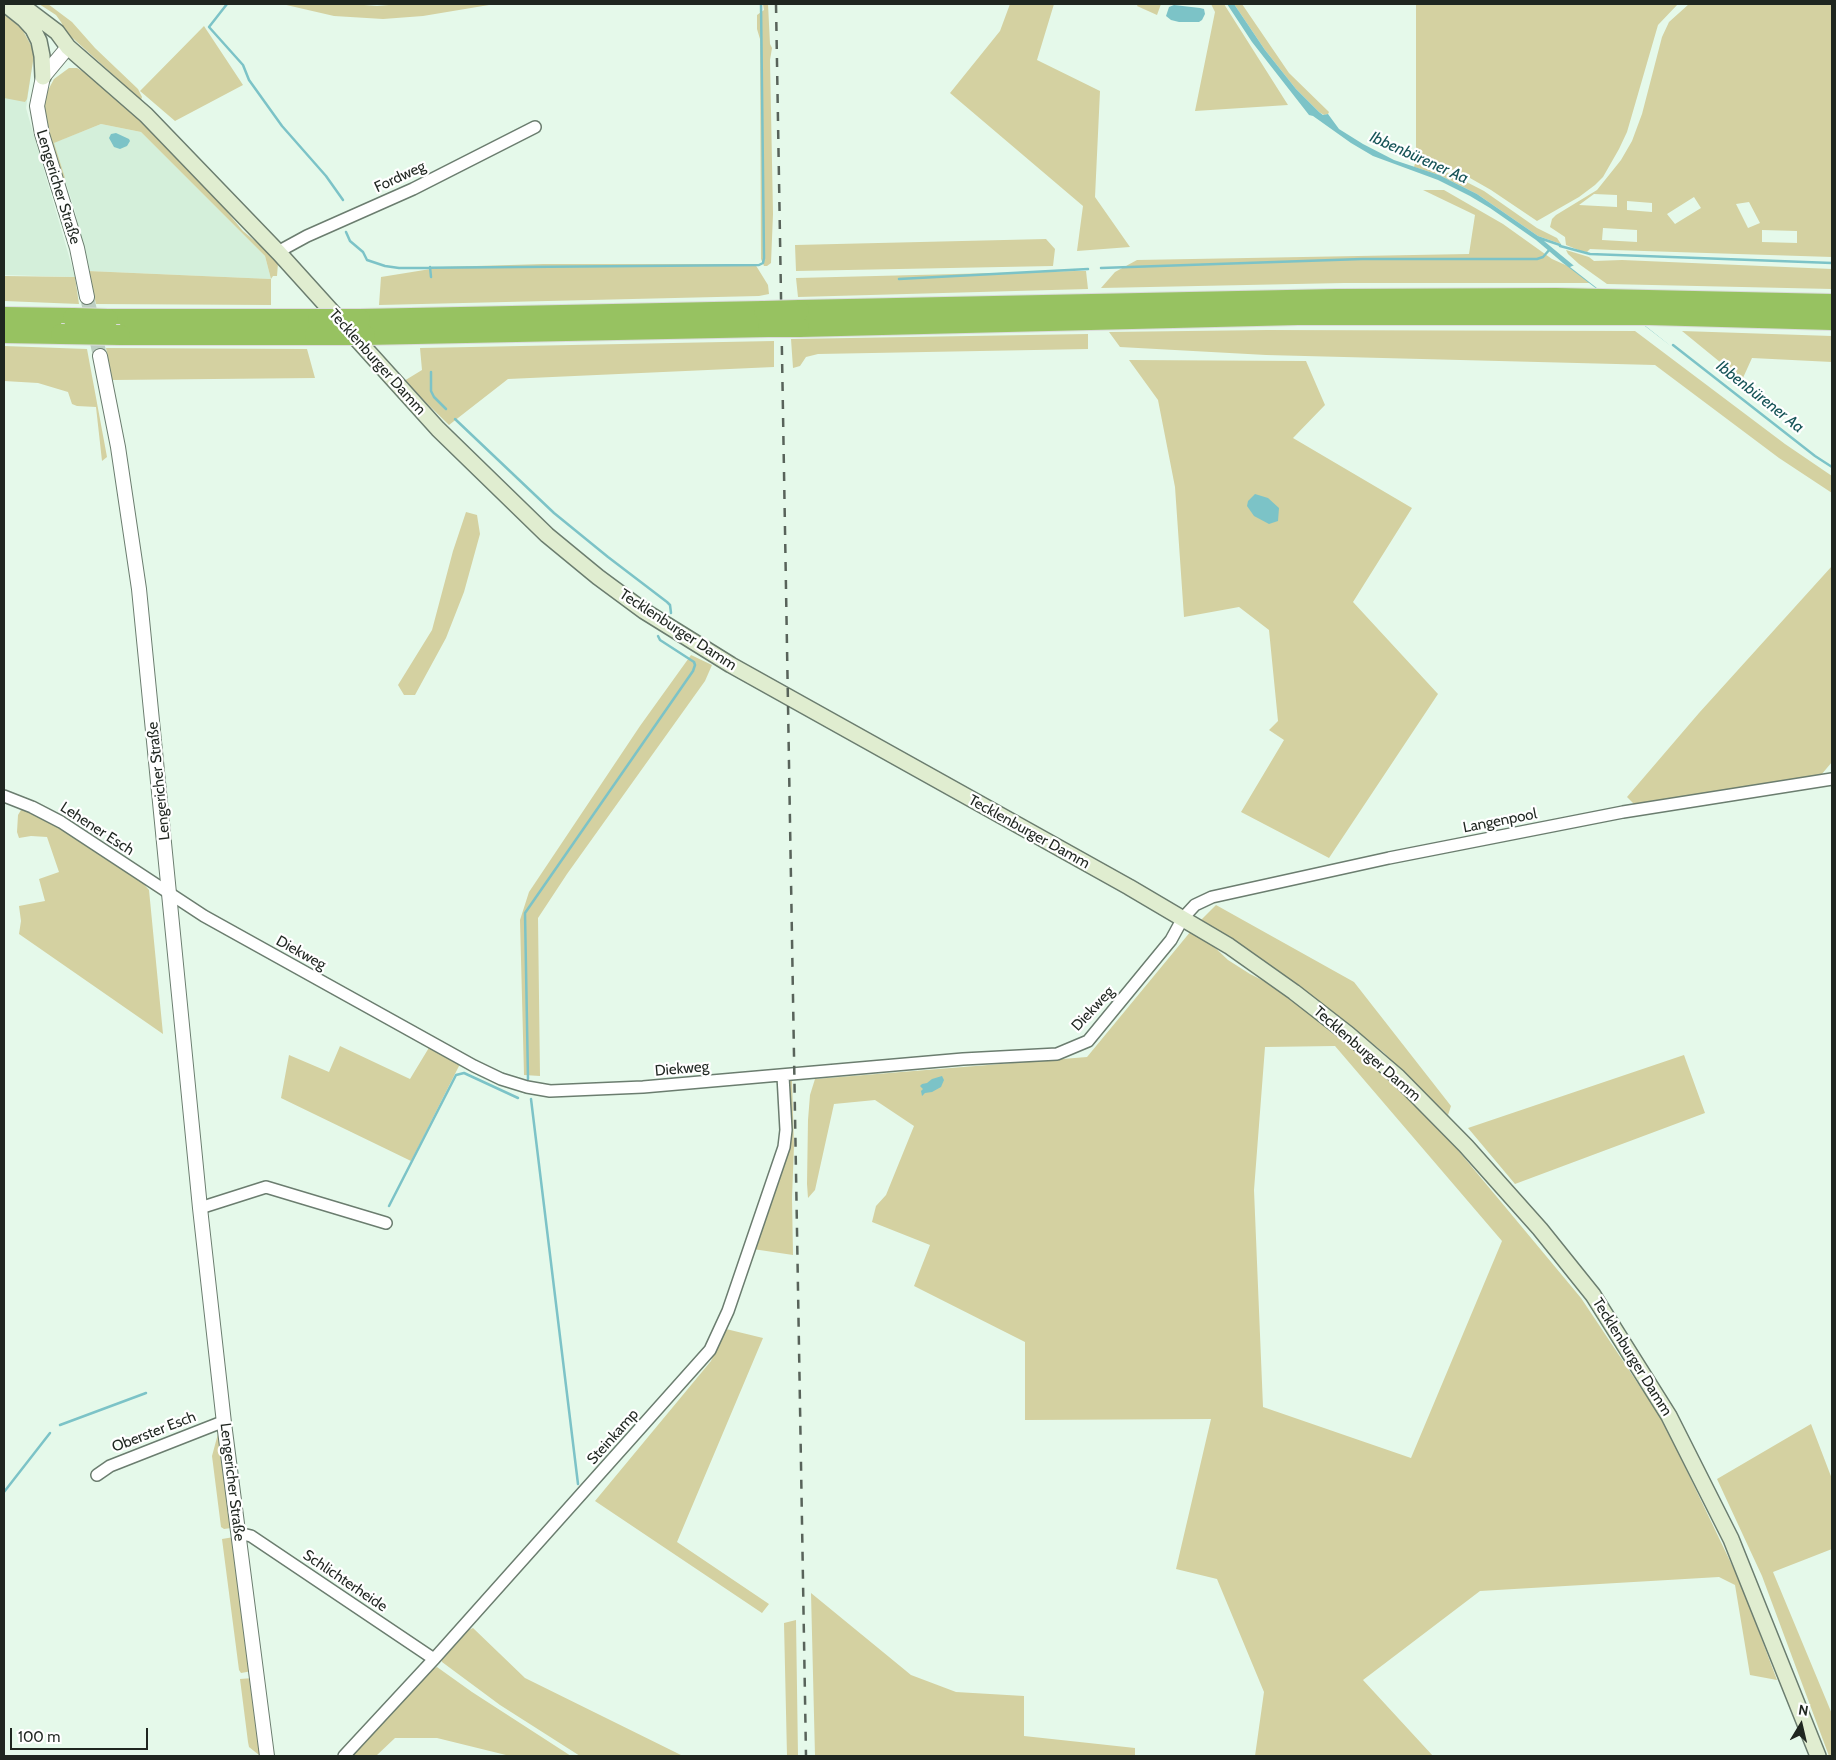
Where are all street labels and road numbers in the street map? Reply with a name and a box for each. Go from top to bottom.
street label: Lengericher Straße [32,128,84,246]
street label: Fordweg [372,157,428,197]
street label: Tecklenburger Damm [325,305,429,419]
street label: Tecklenburger Damm [616,585,740,675]
street label: Lengericher Straße [144,721,174,841]
street label: Tecklenburger Damm [965,791,1093,873]
street label: Lehener Esch [57,798,137,860]
street label: Langenpool [1461,805,1539,837]
street label: Diekweg [273,932,329,974]
street label: Diekweg [1068,983,1118,1035]
street label: Tecklenburger Damm [1310,1003,1424,1105]
street label: Diekweg [654,1058,710,1080]
street label: Tecklenburger Damm [1588,1295,1676,1419]
street label: Steinkamp [584,1406,642,1468]
street label: Oberster Esch [109,1408,199,1456]
street label: Lengericher Straße [216,1422,248,1542]
street label: Schlichterheide [299,1546,391,1616]

